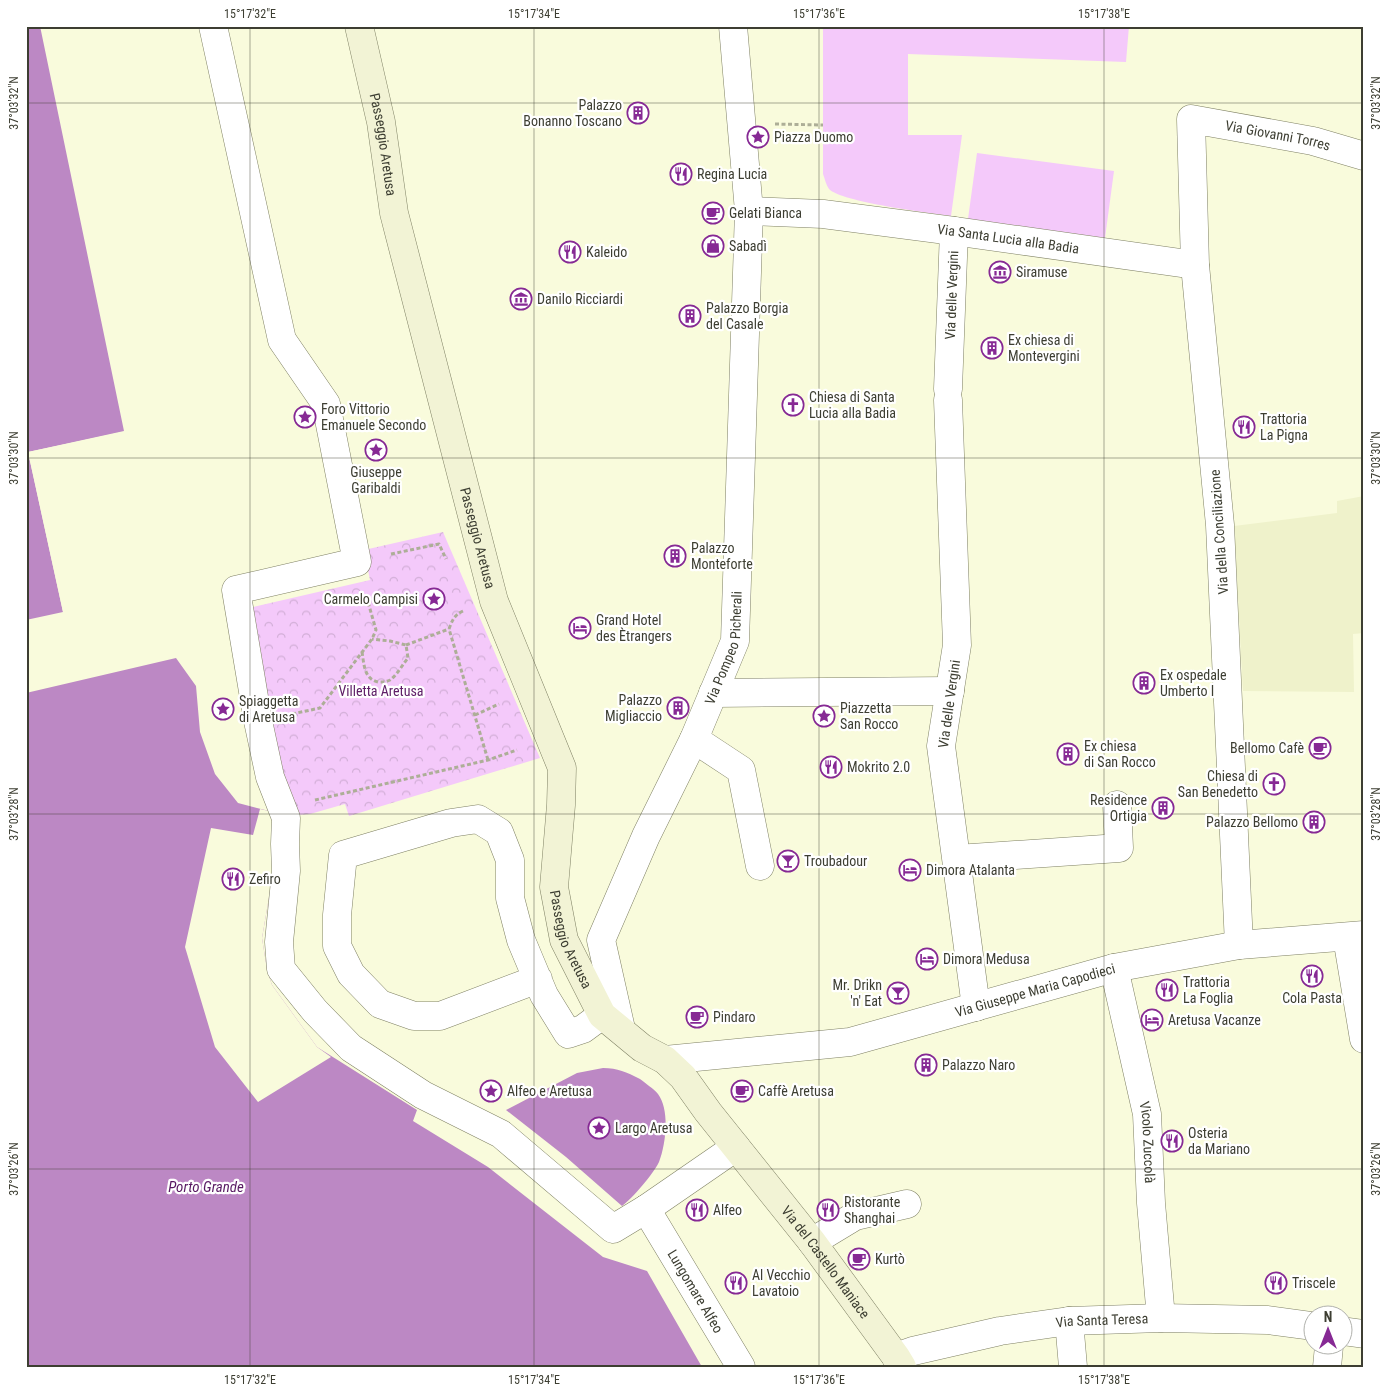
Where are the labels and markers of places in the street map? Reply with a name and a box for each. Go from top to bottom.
place label: Palazzo Bonanno Toscano [523,97,622,129]
building icon: Palazzo Bonanno Toscano [626,101,650,125]
place icon: Piazza Duomo [746,125,770,149]
place label: Piazza Duomo [774,129,853,145]
restaurant icon: Regina Lucia [669,162,693,186]
place label: Regina Lucia [697,166,767,182]
cafe icon: Gelati Bianca [701,201,725,225]
place label: Gelati Bianca [729,205,802,221]
shop icon: Sabadì [701,234,725,258]
place label: Sabadì [729,238,767,254]
restaurant icon: Kaleido [558,240,582,264]
place label: Kaleido [586,244,627,260]
museum icon: Siramuse [988,260,1012,284]
place label: Siramuse [1016,264,1068,280]
museum icon: Danilo Ricciardi [509,287,533,311]
place label: Danilo Ricciardi [537,291,623,307]
place label: Palazzo Borgia del Casale [706,300,788,332]
building icon: Palazzo Borgia del Casale [678,304,702,328]
place label: Ex chiesa di Montevergini [1008,332,1080,364]
building icon: Ex chiesa di Montevergini [980,336,1004,360]
place label: Chiesa di Santa Lucia alla Badia [809,389,896,421]
church icon: Chiesa di Santa Lucia alla Badia [781,393,805,417]
place label: Foro Vittorio Emanuele Secondo [321,401,426,433]
place icon: Foro Vittorio Emanuele Secondo [293,405,317,429]
place label: Trattoria La Pigna [1260,411,1308,443]
restaurant icon: Trattoria La Pigna [1232,415,1256,439]
place icon: Giuseppe Garibaldi [364,438,388,462]
place label: Giuseppe Garibaldi [350,464,402,496]
place label: Palazzo Monteforte [691,540,753,572]
building icon: Palazzo Monteforte [663,544,687,568]
place icon: Carmelo Campisi [422,587,446,611]
place label: Carmelo Campisi [324,591,418,607]
place label: Grand Hotel des Ètrangers [596,612,672,644]
hotel icon: Grand Hotel des Ètrangers [568,616,592,640]
place label: Ex ospedale Umberto I [1160,667,1227,699]
building icon: Ex ospedale Umberto I [1132,671,1156,695]
place label: Palazzo Migliaccio [605,692,662,724]
place label: Spiaggetta di Aretusa [239,693,298,725]
building icon: Palazzo Migliaccio [666,696,690,720]
place icon: Spiaggetta di Aretusa [211,697,235,721]
place label: Piazzetta San Rocco [840,700,898,732]
place icon: Piazzetta San Rocco [812,704,836,728]
cafe icon: Bellomo Cafè [1308,736,1332,760]
place label: Ex chiesa di San Rocco [1084,738,1156,770]
place label: Bellomo Cafè [1230,740,1304,756]
building icon: Ex chiesa di San Rocco [1056,742,1080,766]
restaurant icon: Mokrito 2.0 [819,755,843,779]
place label: Mokrito 2.0 [847,759,910,775]
place label: Chiesa di San Benedetto [1178,768,1258,800]
church icon: Chiesa di San Benedetto [1262,772,1286,796]
place label: Residence Ortigia [1090,792,1147,824]
building icon: Residence Ortigia [1151,796,1175,820]
building icon: Palazzo Bellomo [1302,810,1326,834]
place label: Palazzo Bellomo [1206,814,1298,830]
bar icon: Troubadour [776,849,800,873]
place label: Troubadour [804,853,867,869]
hotel icon: Dimora Atalanta [898,858,922,882]
place label: Dimora Atalanta [926,862,1015,878]
restaurant icon: Zefiro [221,867,245,891]
place label: Zefiro [249,871,281,887]
hotel icon: Dimora Medusa [915,947,939,971]
place label: Dimora Medusa [943,951,1030,967]
restaurant icon: Cola Pasta [1300,964,1324,988]
place label: Trattoria La Foglia [1183,974,1233,1006]
place label: Mr. Drikn 'n' Eat [833,977,882,1009]
restaurant icon: Trattoria La Foglia [1155,978,1179,1002]
bar icon: Mr. Drikn 'n' Eat [886,981,910,1005]
place label: Cola Pasta [1282,990,1342,1006]
cafe icon: Pindaro [685,1005,709,1029]
hotel icon: Aretusa Vacanze [1140,1008,1164,1032]
place label: Pindaro [713,1009,756,1025]
place label: Aretusa Vacanze [1168,1012,1261,1028]
building icon: Palazzo Naro [914,1053,938,1077]
place label: Palazzo Naro [942,1057,1015,1073]
place icon: Alfeo e Aretusa [479,1079,503,1103]
cafe icon: Caffè Aretusa [730,1079,754,1103]
place label: Alfeo e Aretusa [507,1083,592,1099]
place label: Caffè Aretusa [758,1083,834,1099]
place icon: Largo Aretusa [587,1116,611,1140]
place label: Largo Aretusa [615,1120,692,1136]
place label: Osteria da Mariano [1188,1125,1250,1157]
restaurant icon: Osteria da Mariano [1160,1129,1184,1153]
place label: Ristorante Shanghai [844,1194,901,1226]
restaurant icon: Alfeo [685,1198,709,1222]
restaurant icon: Ristorante Shanghai [816,1198,840,1222]
place label: Alfeo [713,1202,742,1218]
cafe icon: Kurtò [847,1247,871,1271]
place label: Kurtò [875,1251,905,1267]
place label: Al Vecchio Lavatoio [752,1267,811,1299]
restaurant icon: Al Vecchio Lavatoio [724,1271,748,1295]
restaurant icon: Triscele [1264,1271,1288,1295]
place label: Triscele [1292,1275,1336,1291]

